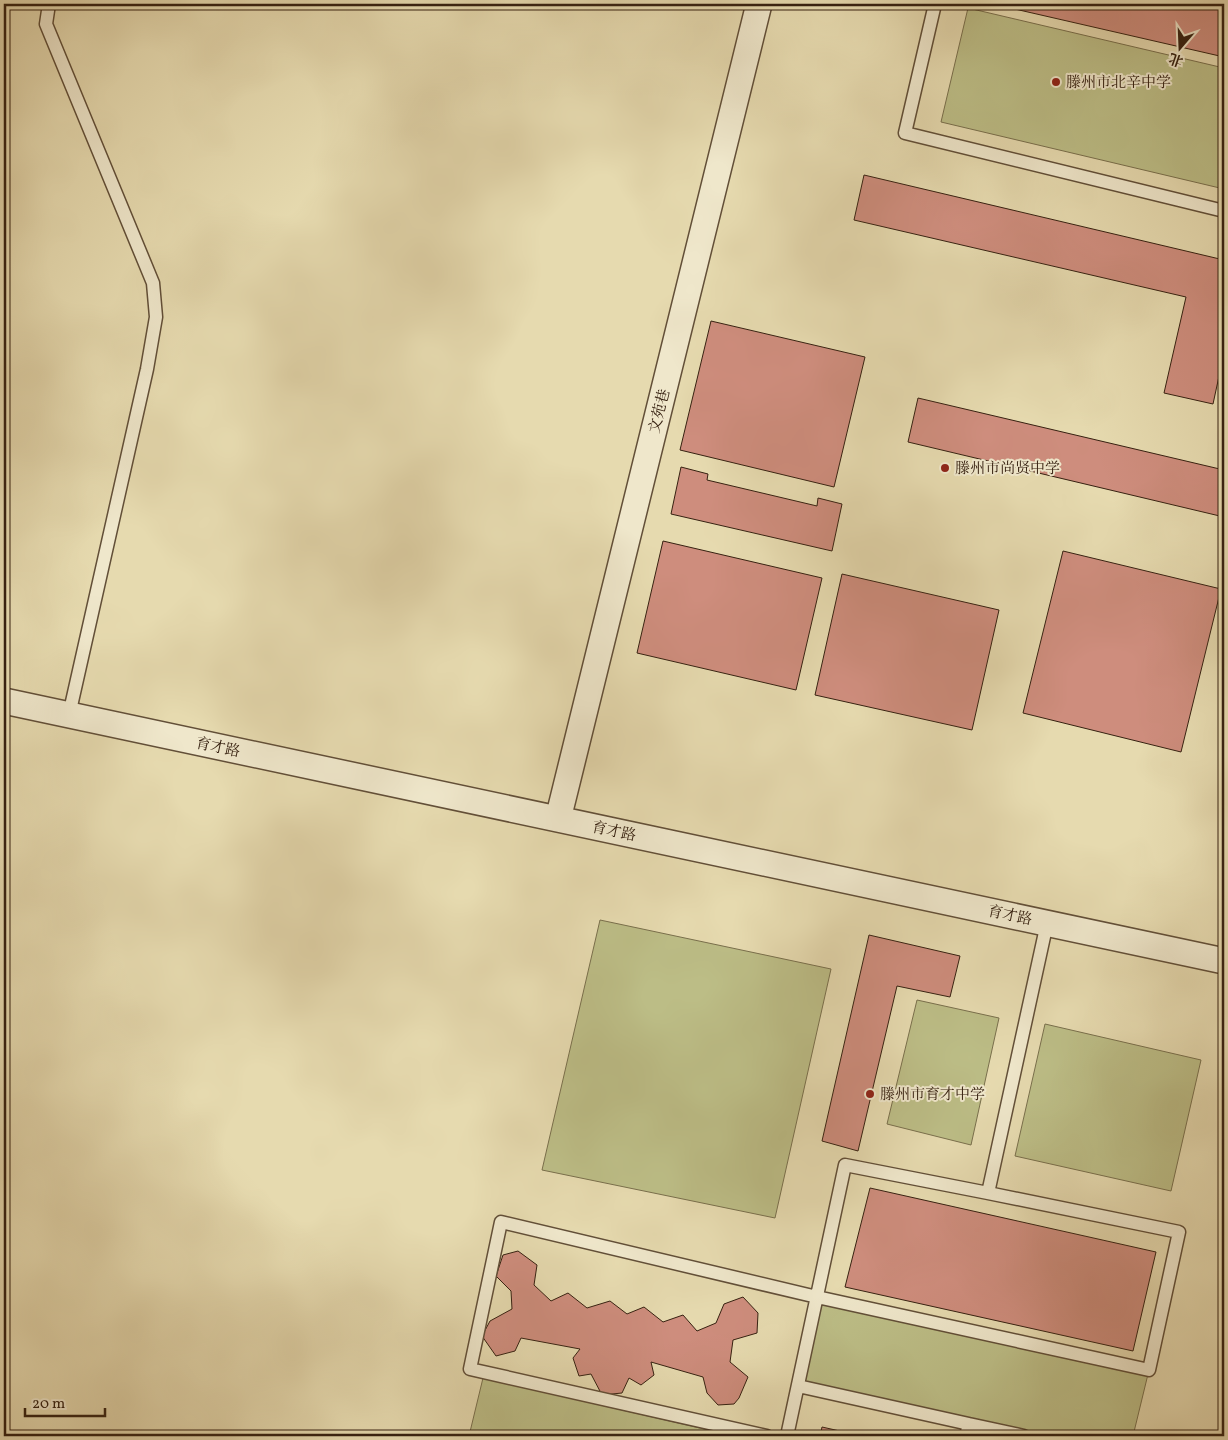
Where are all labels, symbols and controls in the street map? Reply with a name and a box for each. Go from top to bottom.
north arrow [1156,22,1206,72]
text: 北 [1167,48,1186,70]
place label: 滕州市北辛中学 [1066,73,1171,94]
marker: 滕州市北辛中学 [1050,76,1062,88]
street label: 文苑巷 [645,387,676,436]
place label: 滕州市尚贤中学 [955,459,1060,480]
marker: 滕州市尚贤中学 [939,462,951,474]
street label: 育才路 [193,734,242,763]
street label: 育才路 [589,818,638,847]
street label: 育才路 [985,902,1034,931]
place label: 滕州市育才中学 [880,1085,985,1106]
marker: 滕州市育才中学 [864,1088,876,1100]
scale bar [25,1385,105,1417]
text: 20 m [32,1394,65,1415]

